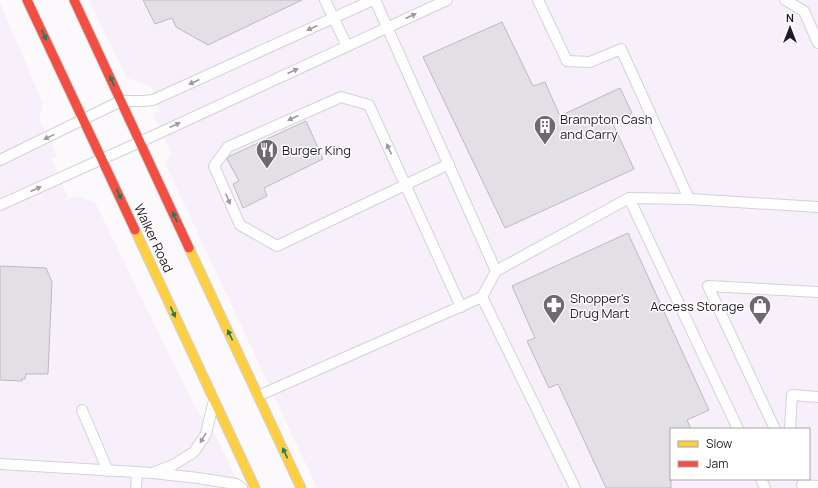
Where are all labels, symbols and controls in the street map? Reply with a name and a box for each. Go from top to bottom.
north arrow [770,8,810,48]
text: N [786,10,794,25]
one-way arrow [406,13,417,19]
one-way arrow [307,25,318,31]
one-way arrow [41,30,47,41]
one-way arrow [288,68,299,74]
one-way arrow [109,75,115,87]
one-way arrow [188,79,200,85]
place label: Brampton Cash and Carry [560,110,652,143]
building icon: Brampton Cash and Carry [532,113,558,146]
one-way arrow [288,115,299,121]
one-way arrow [170,122,181,128]
one-way arrow [43,133,54,140]
restaurant icon: Burger King [254,137,280,170]
place label: Burger King [282,141,351,159]
one-way arrow [386,144,392,155]
one-way arrow [30,185,42,191]
one-way arrow [116,188,122,200]
one-way arrow [226,193,232,205]
street label: Walker Road [130,201,178,275]
one-way arrow [172,211,178,222]
place label: Shopper's Drug Mart [570,289,630,322]
pharmacy icon: Shopper's Drug Mart [541,292,567,325]
shop icon: Access Storage [747,293,773,326]
place label: Access Storage [650,297,744,315]
one-way arrow [170,306,176,318]
one-way arrow [227,329,233,340]
legend [670,428,810,480]
one-way arrow [199,432,207,443]
text: Slow [706,435,732,452]
one-way arrow [282,447,288,458]
text: Jam [706,455,728,472]

